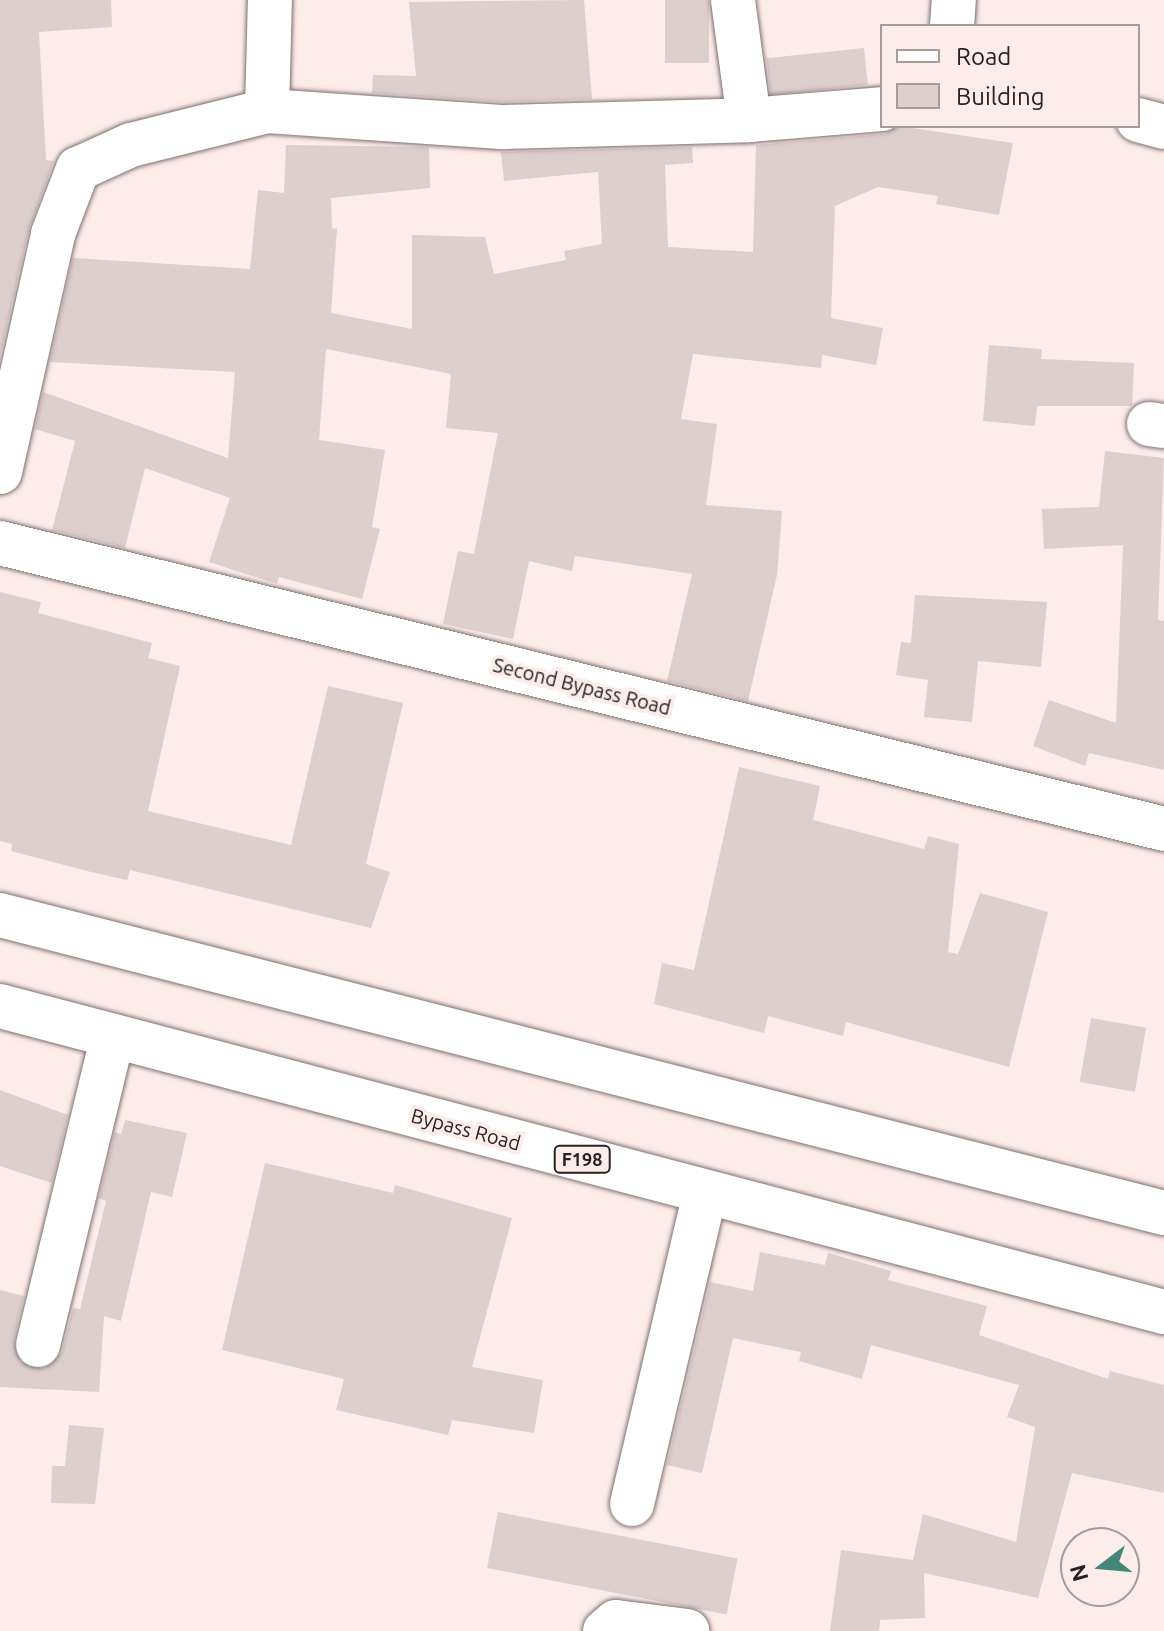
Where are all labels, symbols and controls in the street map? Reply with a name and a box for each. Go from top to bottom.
legend [880,24,1140,128]
text: Road [956,43,1011,70]
text: Building [956,83,1044,110]
street label: Second Bypass Road [491,652,673,720]
street label: Bypass Road [409,1103,523,1155]
road number: F198 [552,1145,612,1173]
north arrow [1060,1527,1140,1607]
text: N [1064,1562,1093,1585]

